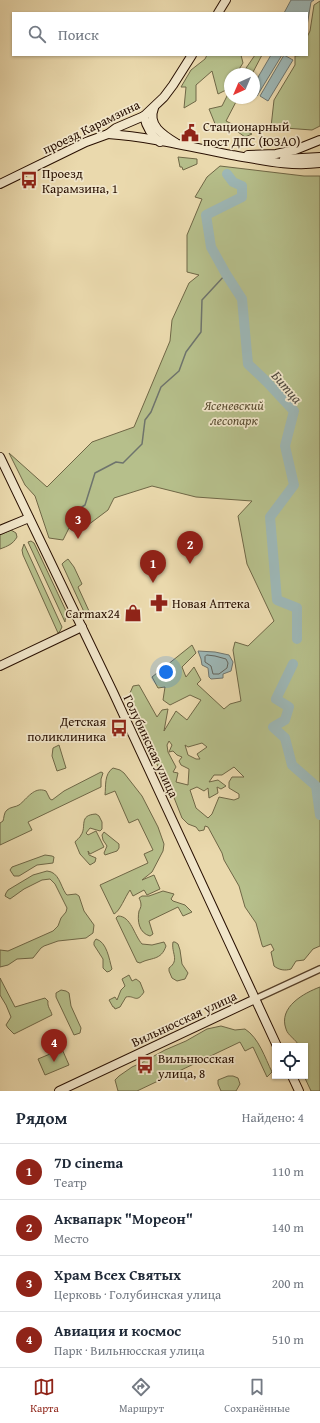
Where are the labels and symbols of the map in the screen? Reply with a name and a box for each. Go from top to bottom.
north arrow [224,68,260,104]
street label: проезд Карамзина [39,95,144,159]
place label: Стационарный пост ДПС (ЮЗАО) [203,117,300,151]
public building icon: Стационарный пост ДПС (ЮЗАО) [180,123,200,143]
place label: Проезд Карамзина, 1 [42,164,118,198]
bus stop icon: Проезд Карамзина, 1 [19,170,39,190]
water label: Битца [267,366,307,408]
park label: Ясеневский лесопарк [203,396,264,430]
pin: 3 [65,506,91,539]
pin: 2 [177,531,203,564]
pin: 1 [140,550,166,583]
pharmacy icon: Новая Аптека [149,593,169,613]
place label: Новая Аптека [172,594,251,613]
shop icon: Carmax24 [123,603,143,623]
place label: Carmax24 [66,604,120,623]
your location [156,662,176,682]
street label: Голубинская улица [119,691,184,801]
place label: Детская поликлиника [27,712,107,746]
bus stop icon: Детская поликлиника [109,718,129,738]
street label: Вильнюсская улица [128,986,241,1052]
pin: 4 [41,1029,67,1062]
place label: Вильнюсская улица, 8 [157,1049,235,1083]
bus stop icon: Вильнюсская улица, 8 [135,1055,155,1075]

